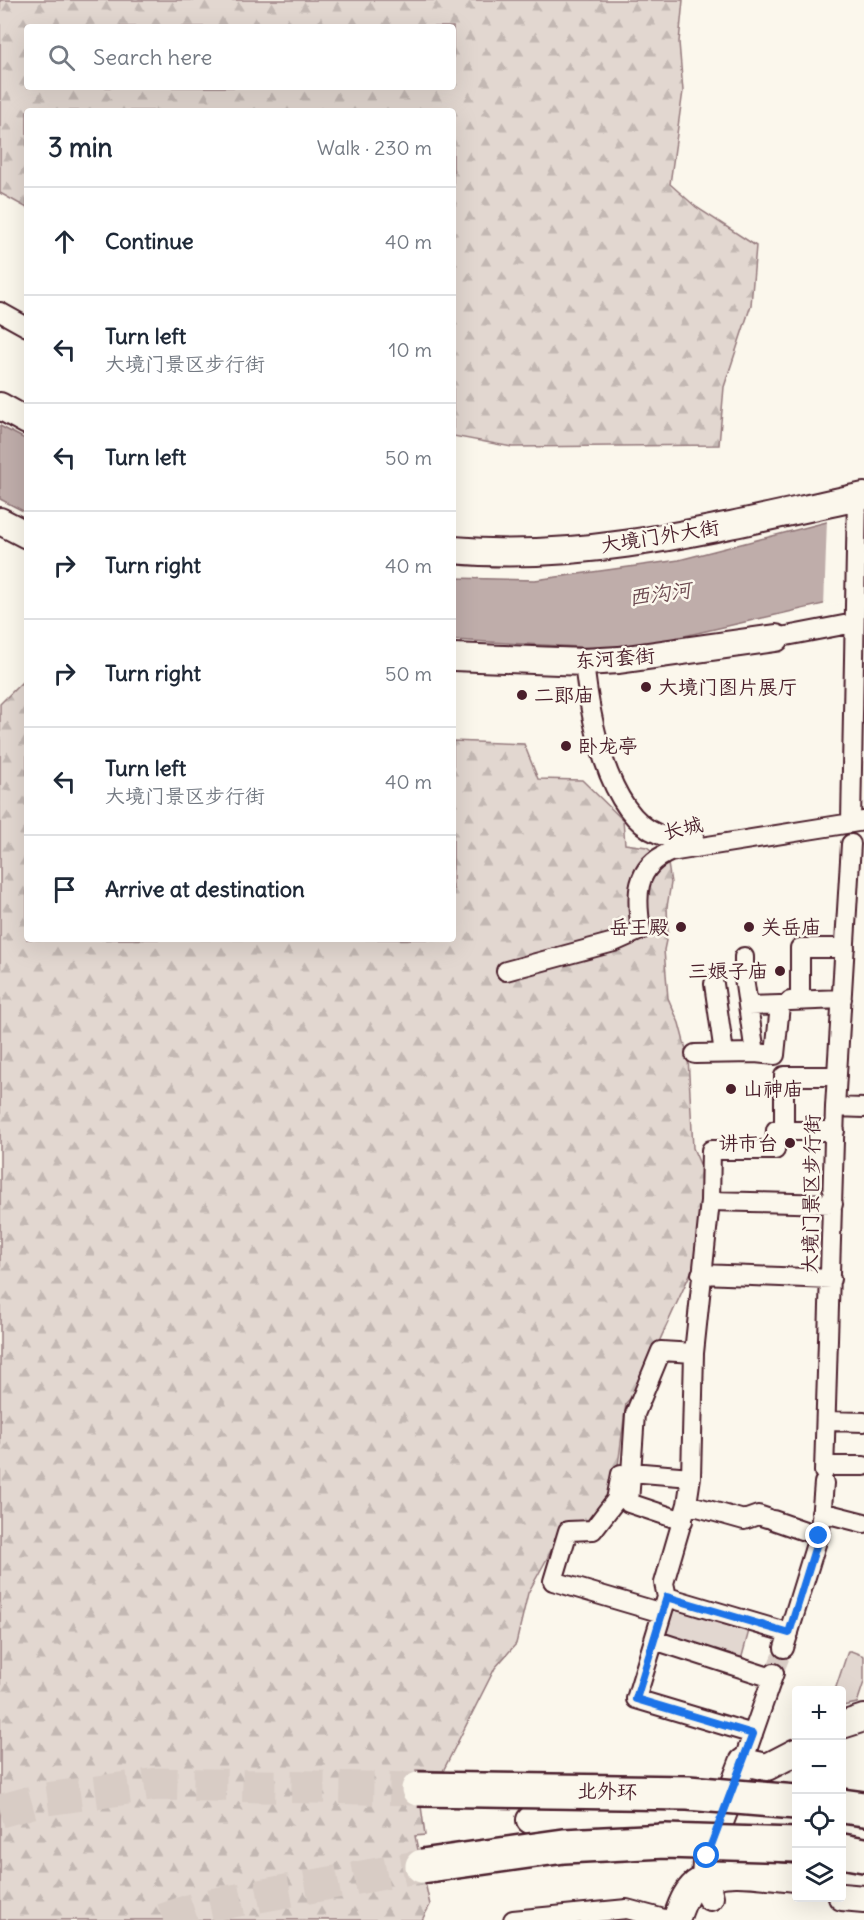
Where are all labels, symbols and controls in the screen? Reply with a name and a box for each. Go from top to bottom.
search box [24,24,456,90]
icon: search [45,41,78,74]
text: Search here [93,43,212,71]
text: 3 min [48,131,113,164]
text: Walk · 230 m [317,135,432,160]
icon: ahead [48,225,81,258]
text: Continue [105,227,194,255]
text: 40 m [385,229,432,254]
text: Turn left [105,322,186,350]
icon: left [48,333,81,366]
text: 10 m [389,337,432,362]
text: 大境门景区步行街 [105,351,265,376]
icon: left [48,441,81,474]
text: Turn left [105,443,186,471]
text: 50 m [385,445,432,470]
street label: 大境门外大街 [599,514,721,557]
icon: right [48,549,81,582]
text: Turn right [105,551,201,579]
text: 40 m [385,553,432,578]
water label: 西沟河 [627,575,696,611]
street label: 东河套街 [574,642,656,673]
icon: right [48,657,81,690]
text: Turn right [105,659,201,687]
text: 50 m [385,661,432,686]
place label: 大境门图片展厅 [658,674,798,699]
marker: 大境门图片展厅 [639,680,653,694]
place label: 二郎庙 [534,682,594,707]
marker: 二郎庙 [515,688,529,702]
place label: 卧龙亭 [578,733,638,758]
marker: 卧龙亭 [559,739,573,753]
text: Turn left [105,754,186,782]
icon: left [48,765,81,798]
text: 40 m [385,769,432,794]
text: 大境门景区步行街 [105,783,265,808]
street label: 长城 [661,811,705,844]
icon: arrive [48,873,81,906]
text: Arrive at destination [105,875,305,903]
place label: 岳王殿 [609,914,669,939]
place label: 关岳庙 [761,914,821,939]
marker: 岳王殿 [674,920,688,934]
marker: 关岳庙 [742,920,756,934]
place label: 三娘子庙 [688,958,768,983]
marker: 三娘子庙 [773,964,787,978]
place label: 山神庙 [743,1076,803,1101]
marker: 山神庙 [724,1082,738,1096]
street label: 大境门景区步行街 [797,1114,824,1274]
place label: 讲市台 [718,1130,778,1155]
marker: 讲市台 [783,1136,797,1150]
route end [805,1522,831,1548]
map controls [792,1686,846,1902]
button: + [792,1686,846,1740]
button: − [792,1740,846,1794]
street label: 北外环 [577,1777,637,1804]
button: locate [792,1794,846,1848]
route start [693,1842,719,1868]
button: layers [792,1848,846,1902]

